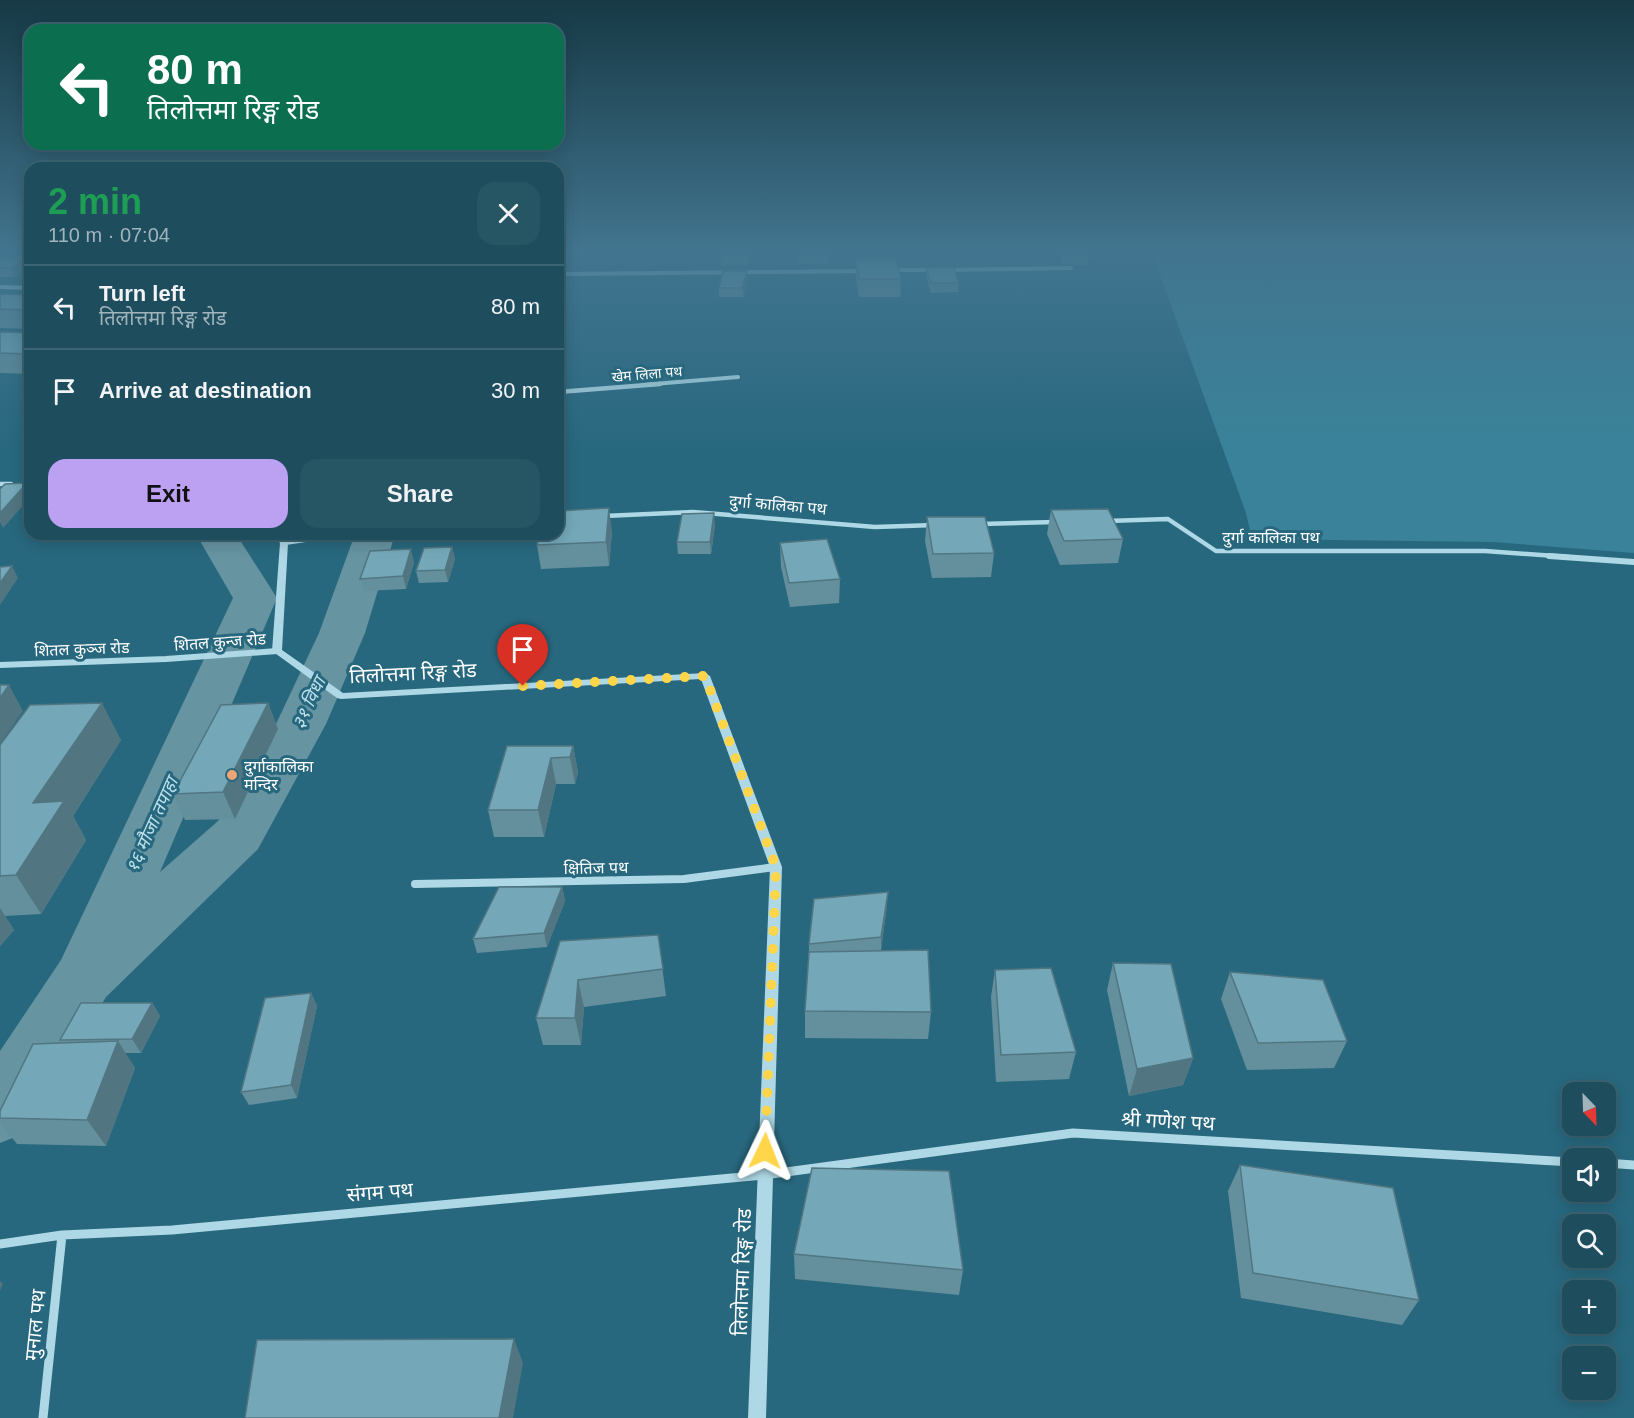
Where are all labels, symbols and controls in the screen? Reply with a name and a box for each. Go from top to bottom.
text: 80 m [147,46,243,93]
icon: left [48,48,126,126]
text: तिलोत्तमा रिङ्ग रोड [147,95,319,125]
text: 2 min [48,181,142,222]
button: close [477,182,540,245]
text: 110 m · 07:04 [48,224,170,246]
text: Turn left [99,281,185,306]
icon: left [48,291,81,324]
text: 80 m [491,294,540,319]
text: तिलोत्तमा रिङ्ग रोड [99,307,226,329]
street label: खेम लिला पथ [611,362,684,385]
icon: arrive [48,375,81,408]
text: Arrive at destination [99,378,312,403]
text: 30 m [491,378,540,403]
button: Exit [48,459,288,528]
button: Share [300,459,540,528]
street label: दुर्गा कालिका पथ [728,491,828,520]
street label: दुर्गा कालिका पथ [1222,528,1321,548]
pin [497,624,548,686]
street label: शितल कुन्ज रोड [173,630,267,656]
icon: arrive [506,633,539,666]
street label: शितल कुञ्ज रोड [34,639,130,661]
street label: तिलोत्तमा रिङ्ग रोड [349,658,478,687]
water label: ३१ विधा [288,671,331,732]
place label: दुर्गाकालिका मन्दिर [244,757,314,793]
marker: दुर्गाकालिका मन्दिर [225,768,239,782]
water label: १६ मौजा तपाहा [121,771,183,875]
street label: क्षितिज पथ [564,859,629,877]
north arrow [1562,1082,1616,1136]
map controls [1562,1082,1616,1400]
street label: श्री गणेश पथ [1121,1107,1217,1135]
position arrow [733,1119,797,1183]
button: sound [1562,1148,1616,1202]
street label: संगम पथ [346,1178,415,1206]
street label: तिलोत्तमा रिङ्ग रोड [728,1208,755,1336]
button: search [1562,1214,1616,1268]
button: + [1562,1280,1616,1334]
street label: मुनाल पथ [20,1287,52,1362]
button: − [1562,1346,1616,1400]

